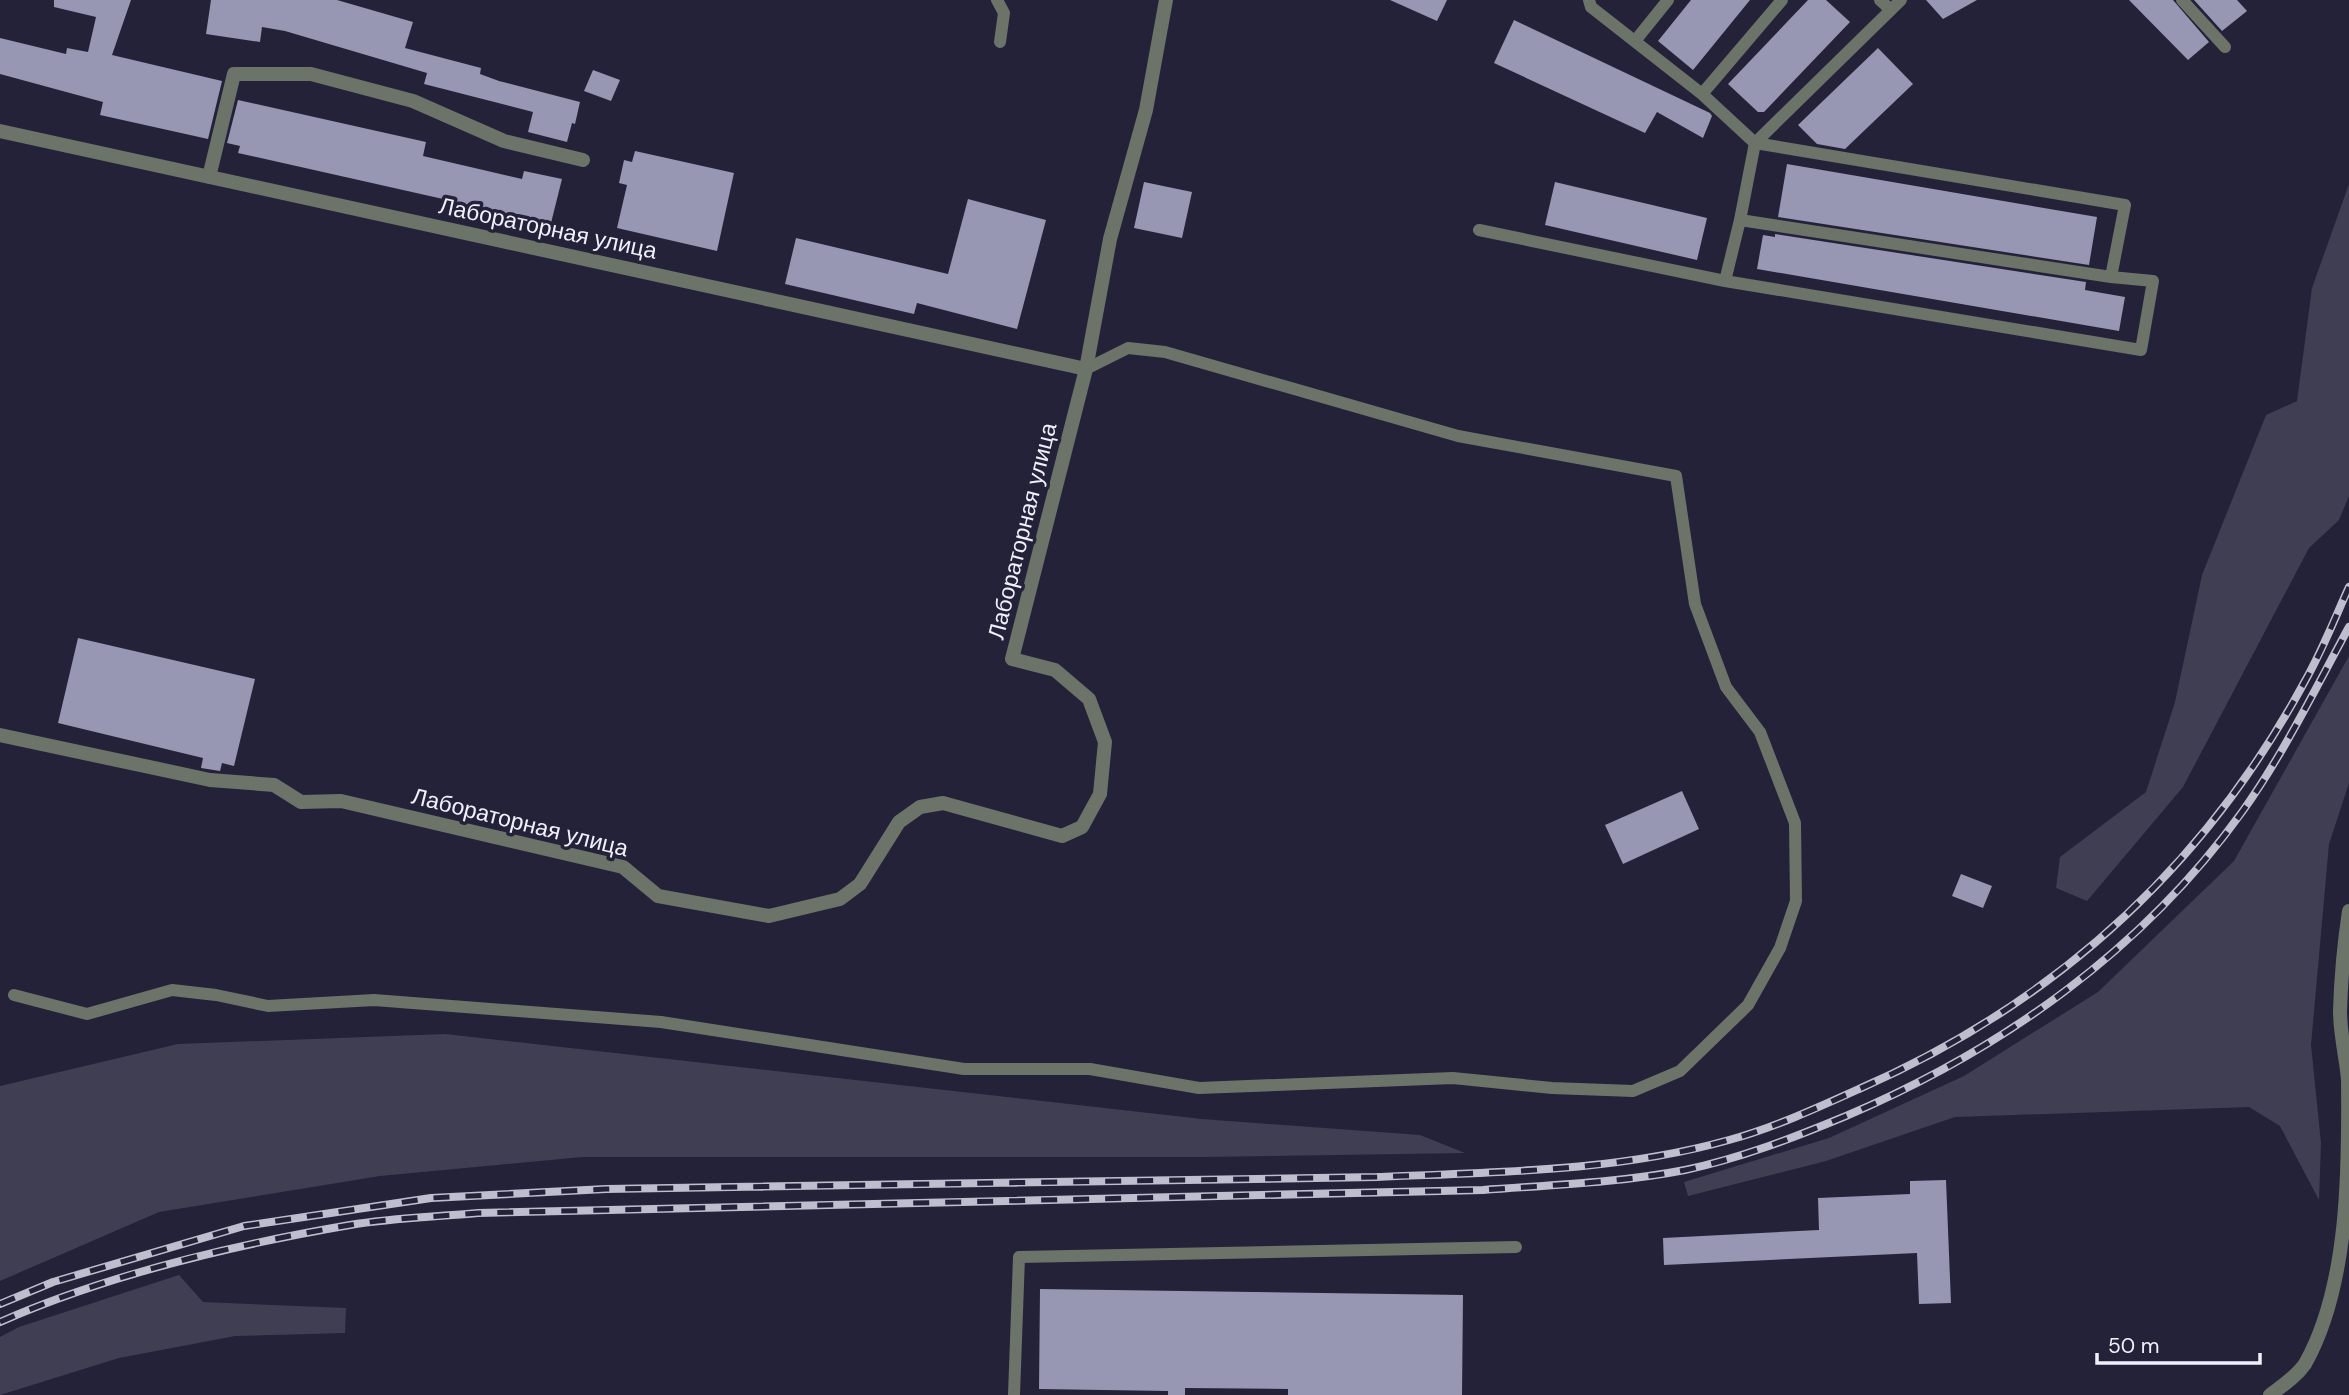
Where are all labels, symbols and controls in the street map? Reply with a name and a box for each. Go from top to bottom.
street label: Лабораторная улица [436,190,660,266]
street label: Лабораторная улица [981,419,1063,642]
street label: Лабораторная улица [409,781,632,863]
scale bar [2097,1322,2260,1366]
text: 50 m [2108,1332,2159,1360]

